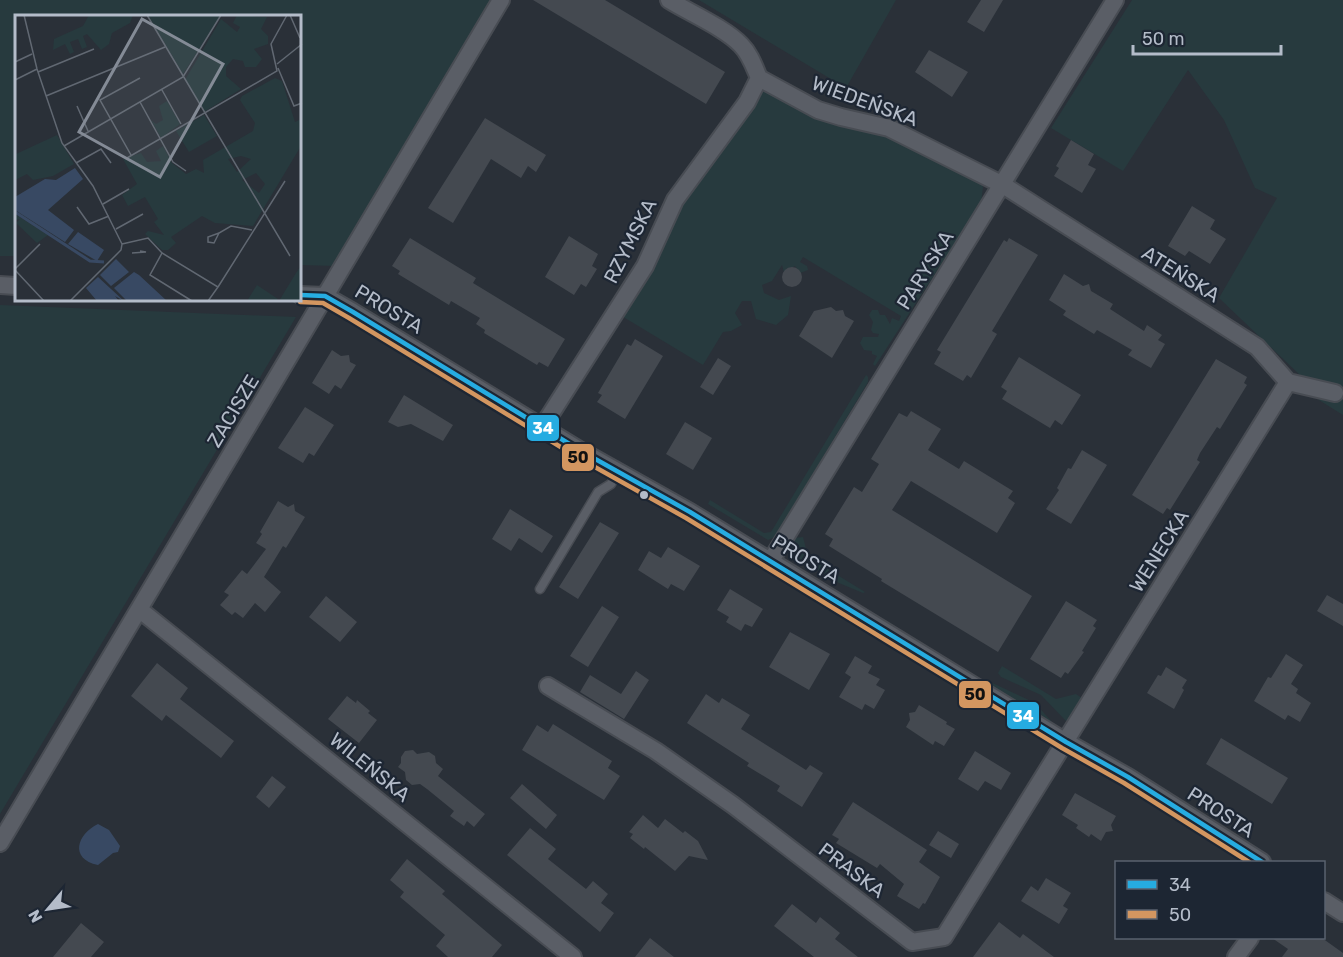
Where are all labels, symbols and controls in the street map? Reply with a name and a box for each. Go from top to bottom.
inset map [15,15,302,302]
scale bar [1133,18,1282,56]
text: 50 m [1142,28,1185,50]
street label: WIEDEŃSKA [809,71,921,131]
street label: RZYMSKA [598,195,662,287]
street label: PARYSKA [891,226,959,314]
street label: ATEŃSKA [1138,241,1224,307]
street label: PROSTA [351,279,427,339]
street label: ZACISZE [202,370,264,452]
line badge: 34 [526,414,560,442]
text: 34 [532,419,554,438]
line badge: 50 [561,443,595,472]
text: 50 [567,448,589,467]
unlabelled marker [638,489,650,501]
street label: WENECKA [1124,505,1194,597]
street label: PROSTA [768,529,844,589]
line badge: 50 [958,680,992,709]
text: 50 [964,685,986,704]
line badge: 34 [1006,701,1040,730]
text: 34 [1012,707,1034,726]
street label: WILEŃSKA [325,727,415,807]
street label: PROSTA [1183,781,1259,843]
street label: PRASKA [814,837,890,903]
legend [1115,861,1325,939]
text: 34 [1169,874,1191,896]
north arrow [18,879,78,939]
text: 50 [1169,904,1191,926]
text: N [24,906,46,926]

